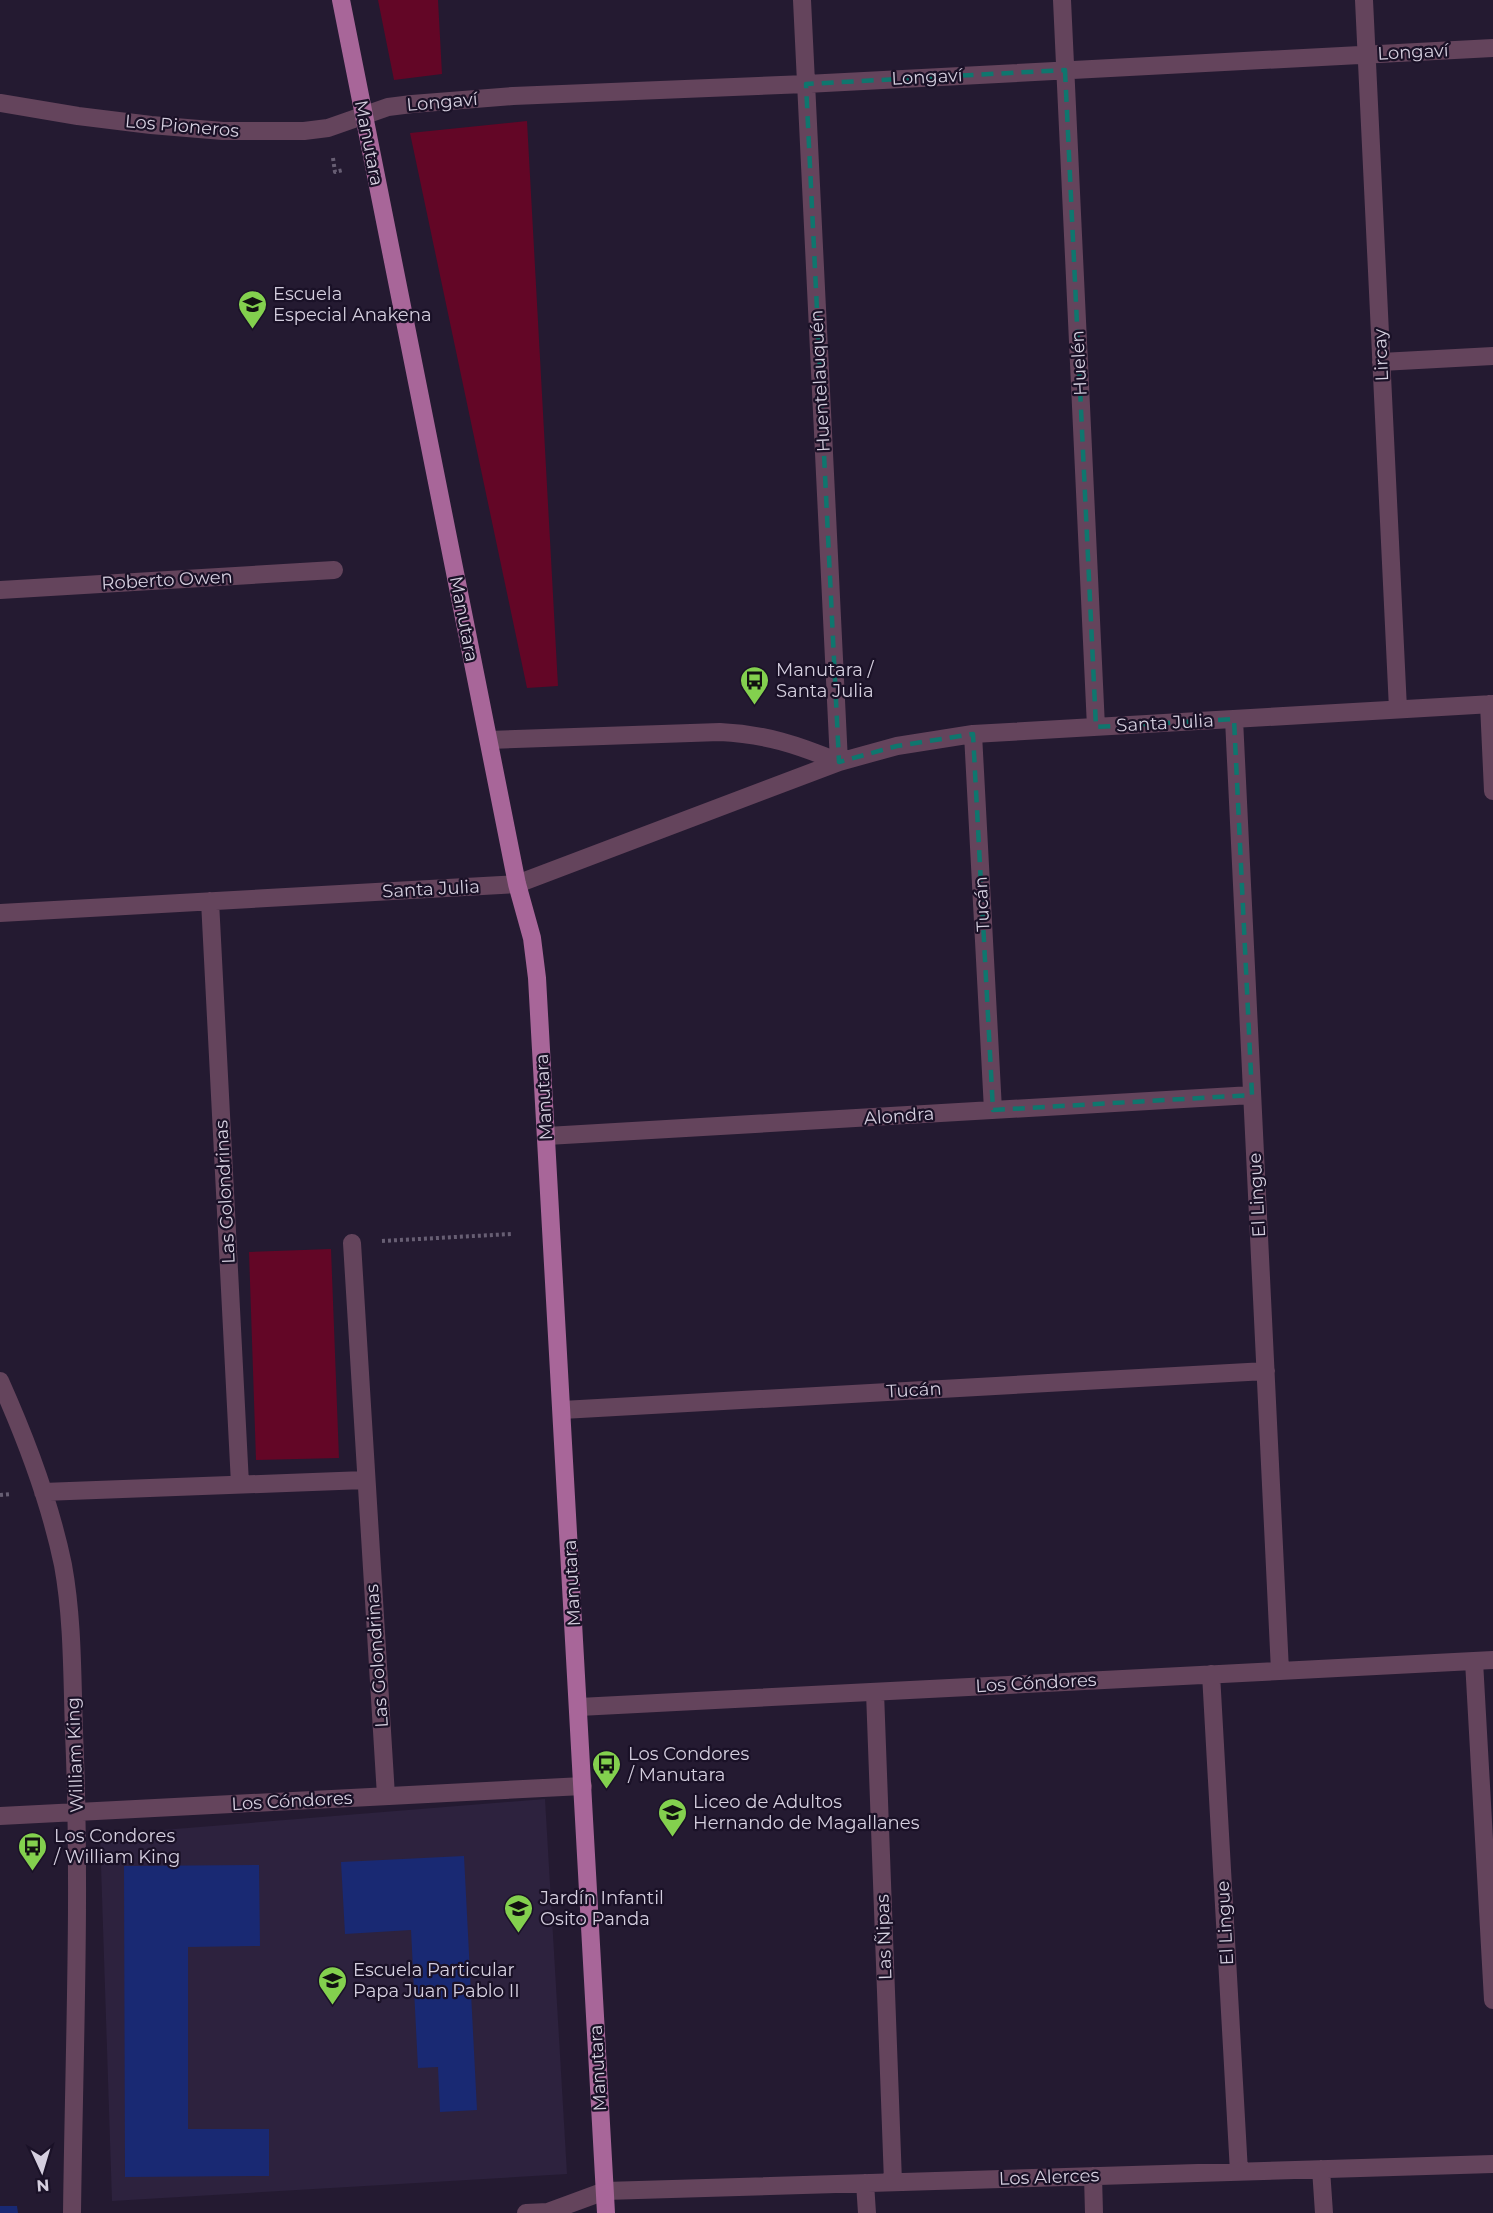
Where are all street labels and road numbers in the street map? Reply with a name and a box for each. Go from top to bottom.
street label: Longaví [1377,39,1450,65]
street label: Longaví [891,64,964,90]
street label: Longaví [406,88,480,116]
street label: Manutara [350,98,388,188]
street label: Los Pioneros [124,110,240,142]
street label: Huentelauquén [805,309,835,453]
street label: Lircay [1369,328,1393,382]
street label: Huelén [1066,330,1092,396]
street label: Roberto Owen [101,566,233,594]
street label: Manutara [445,574,483,664]
street label: Santa Julia [1116,709,1214,737]
street label: Santa Julia [382,875,480,903]
street label: Tucán [970,876,994,932]
street label: Manutara [531,1053,557,1141]
street label: Alondra [863,1103,935,1129]
street label: Las Golondrinas [210,1119,240,1264]
street label: El Lingue [1244,1152,1270,1238]
street label: Tucán [886,1378,942,1402]
street label: Manutara [559,1539,585,1627]
street label: Las Golondrinas [361,1583,393,1729]
street label: Los Cóndores [975,1669,1097,1697]
street label: William King [62,1697,88,1813]
street label: Los Cóndores [231,1787,353,1815]
street label: El Lingue [1212,1880,1238,1966]
street label: Las Ñipas [872,1894,896,1980]
street label: Manutara [585,2024,611,2112]
street label: Los Alerces [998,2164,1100,2190]

